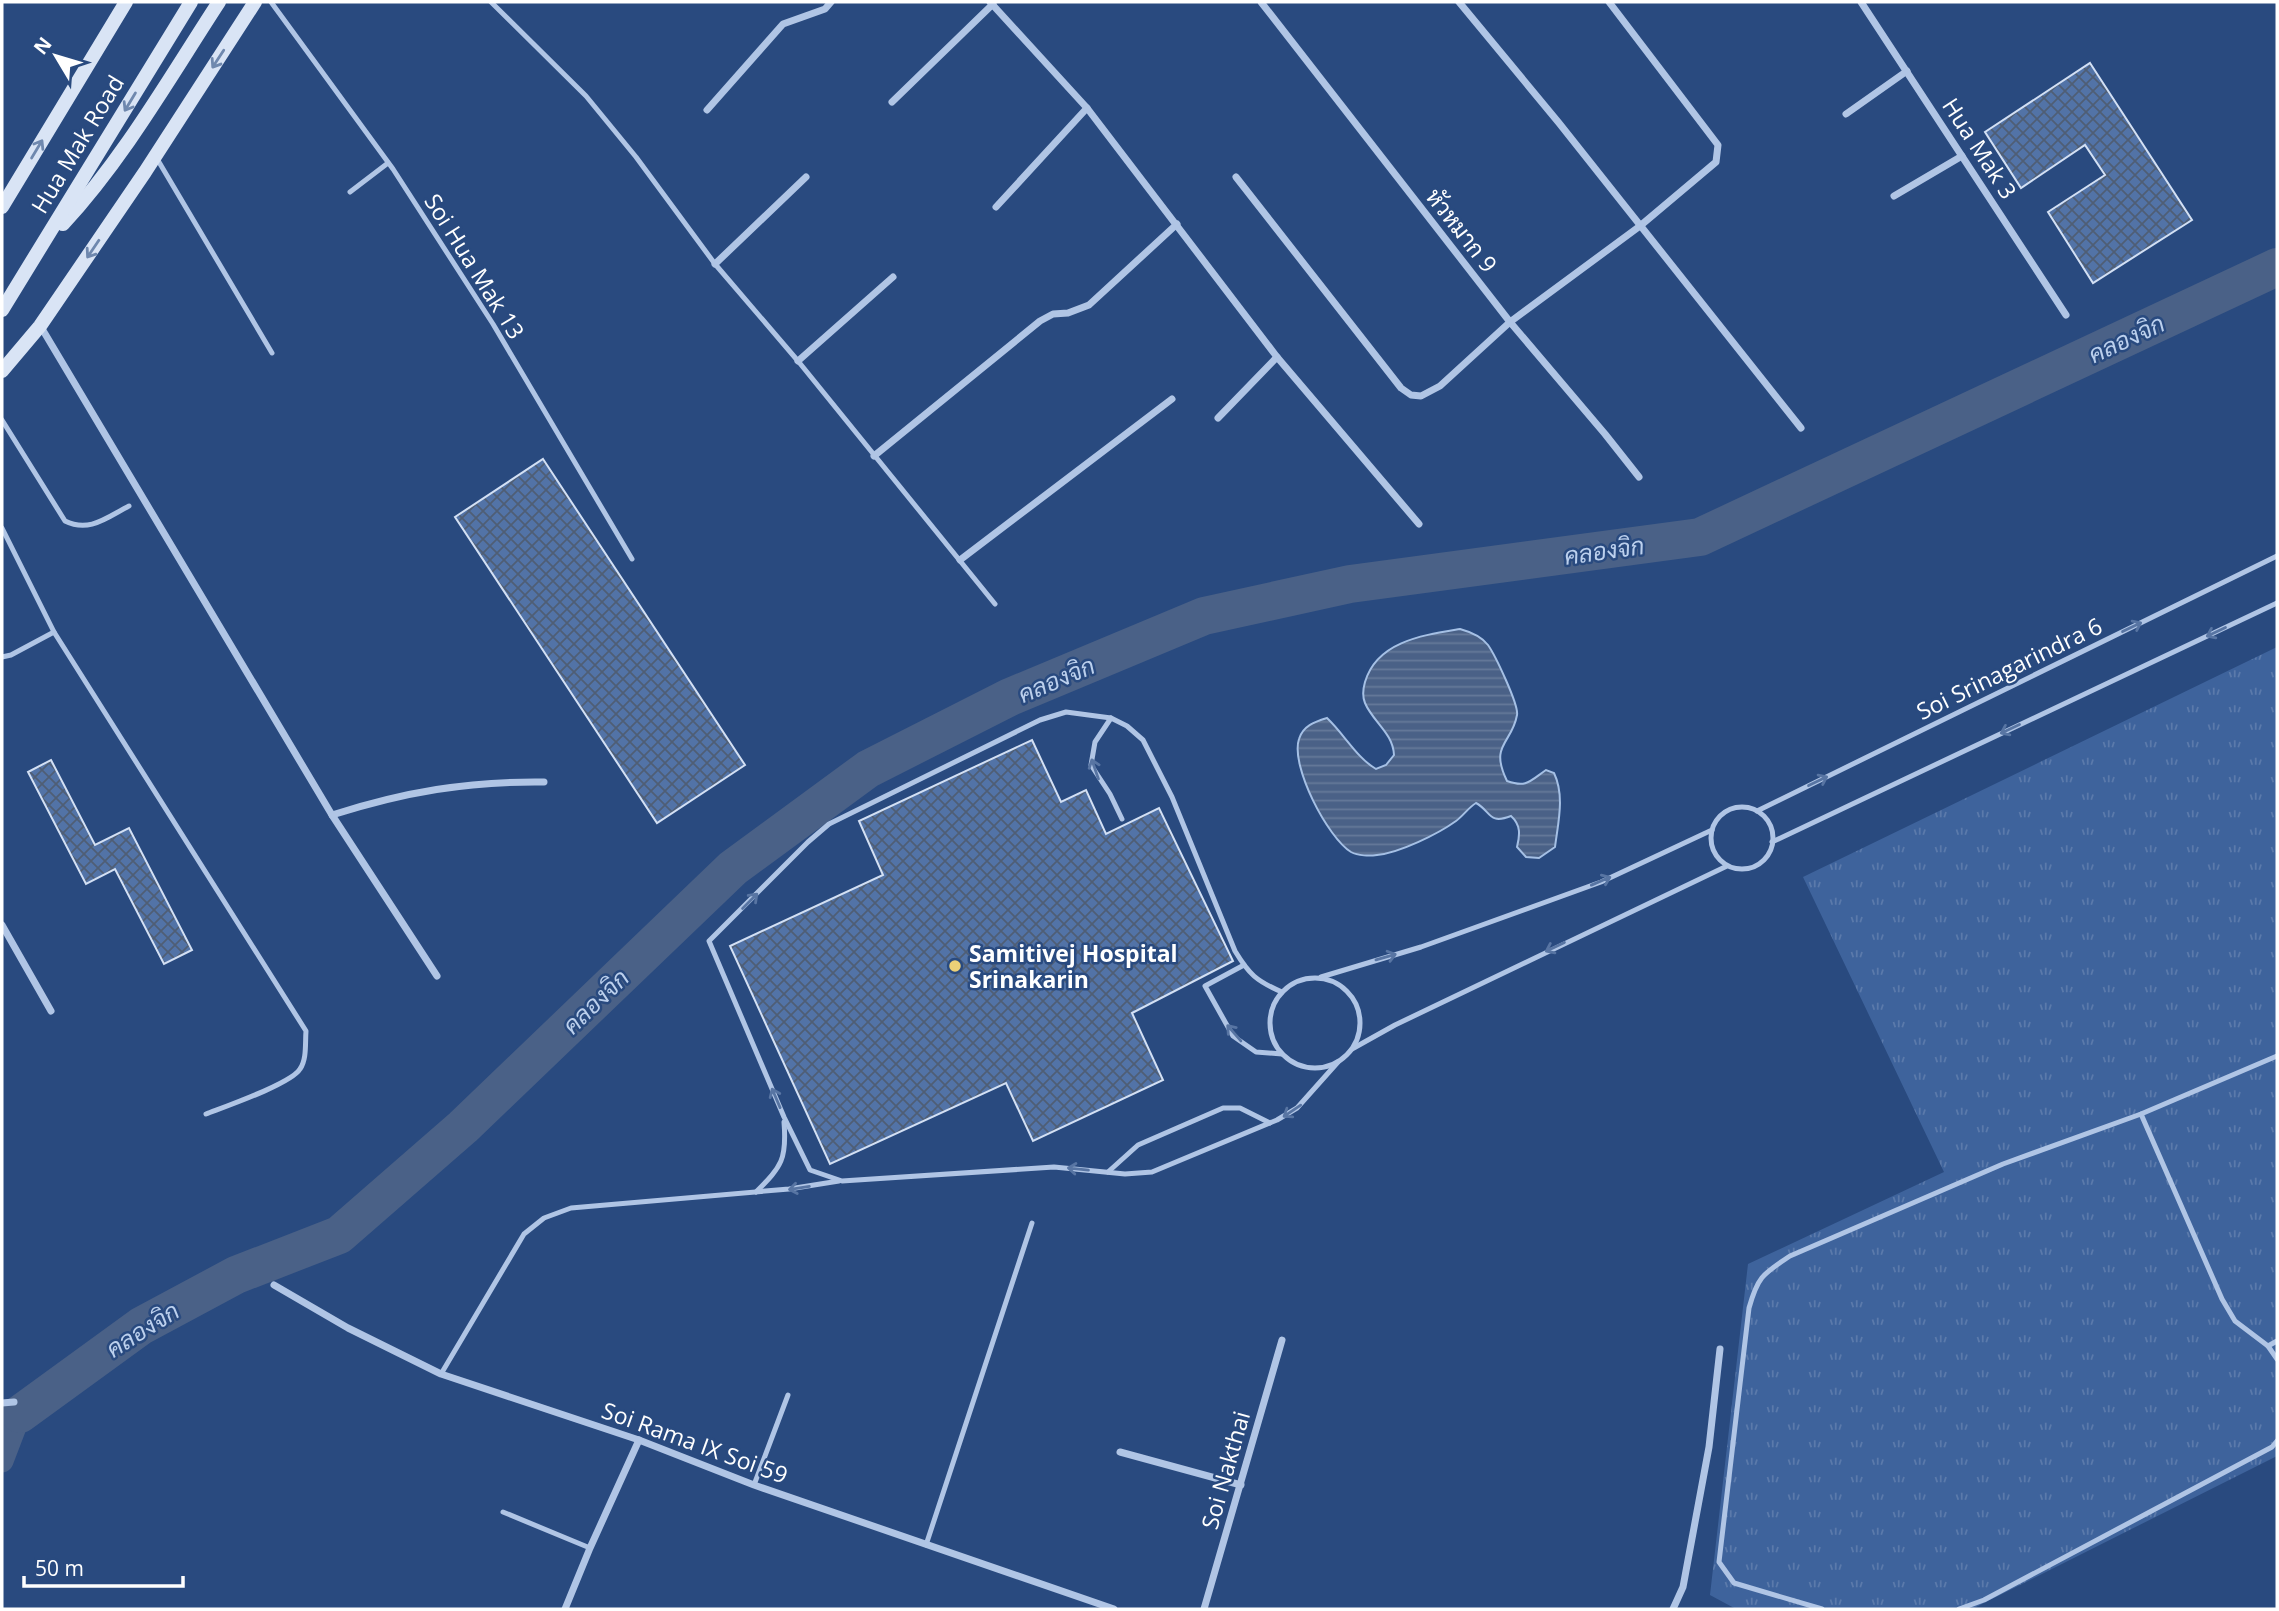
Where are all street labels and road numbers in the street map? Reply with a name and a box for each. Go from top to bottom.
street label: Hua Mak Road [23,69,131,219]
street label: Hua Mak 3 [1935,91,2025,205]
street label: หัวหมาก 9 [1419,181,1505,279]
street label: Soi Hua Mak 13 [417,187,533,345]
street label: Soi Srinagarindra 6 [1911,609,2107,727]
street label: Soi Rama IX Soi 59 [598,1394,792,1490]
street label: Soi Nakthai [1193,1407,1257,1533]

